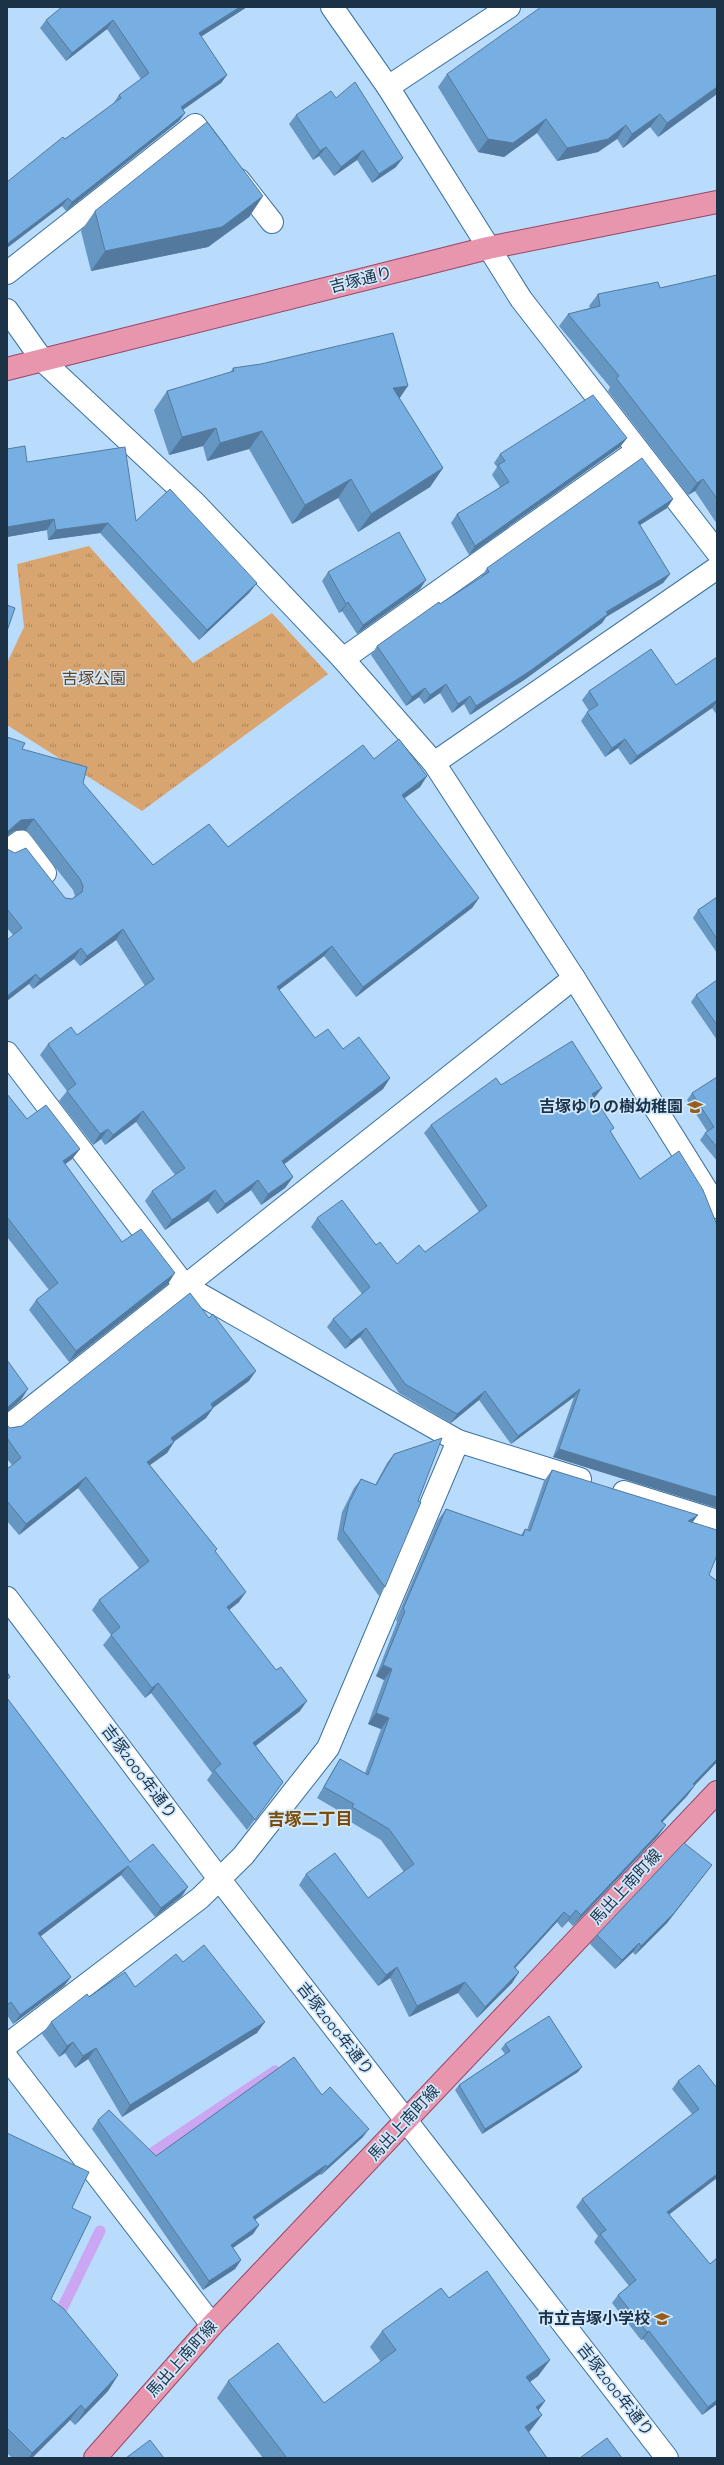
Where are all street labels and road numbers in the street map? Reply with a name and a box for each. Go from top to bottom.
street label: 吉塚通り [328,264,394,296]
street label: 吉塚2000年通り [99,1722,180,1822]
street label: 馬出上南町線 [587,1846,665,1928]
street label: 吉塚2000年通り [294,1979,377,2078]
street label: 馬出上南町線 [365,2082,443,2164]
street label: 馬出上南町線 [143,2317,220,2400]
street label: 吉塚2000年通り [574,2340,657,2439]

